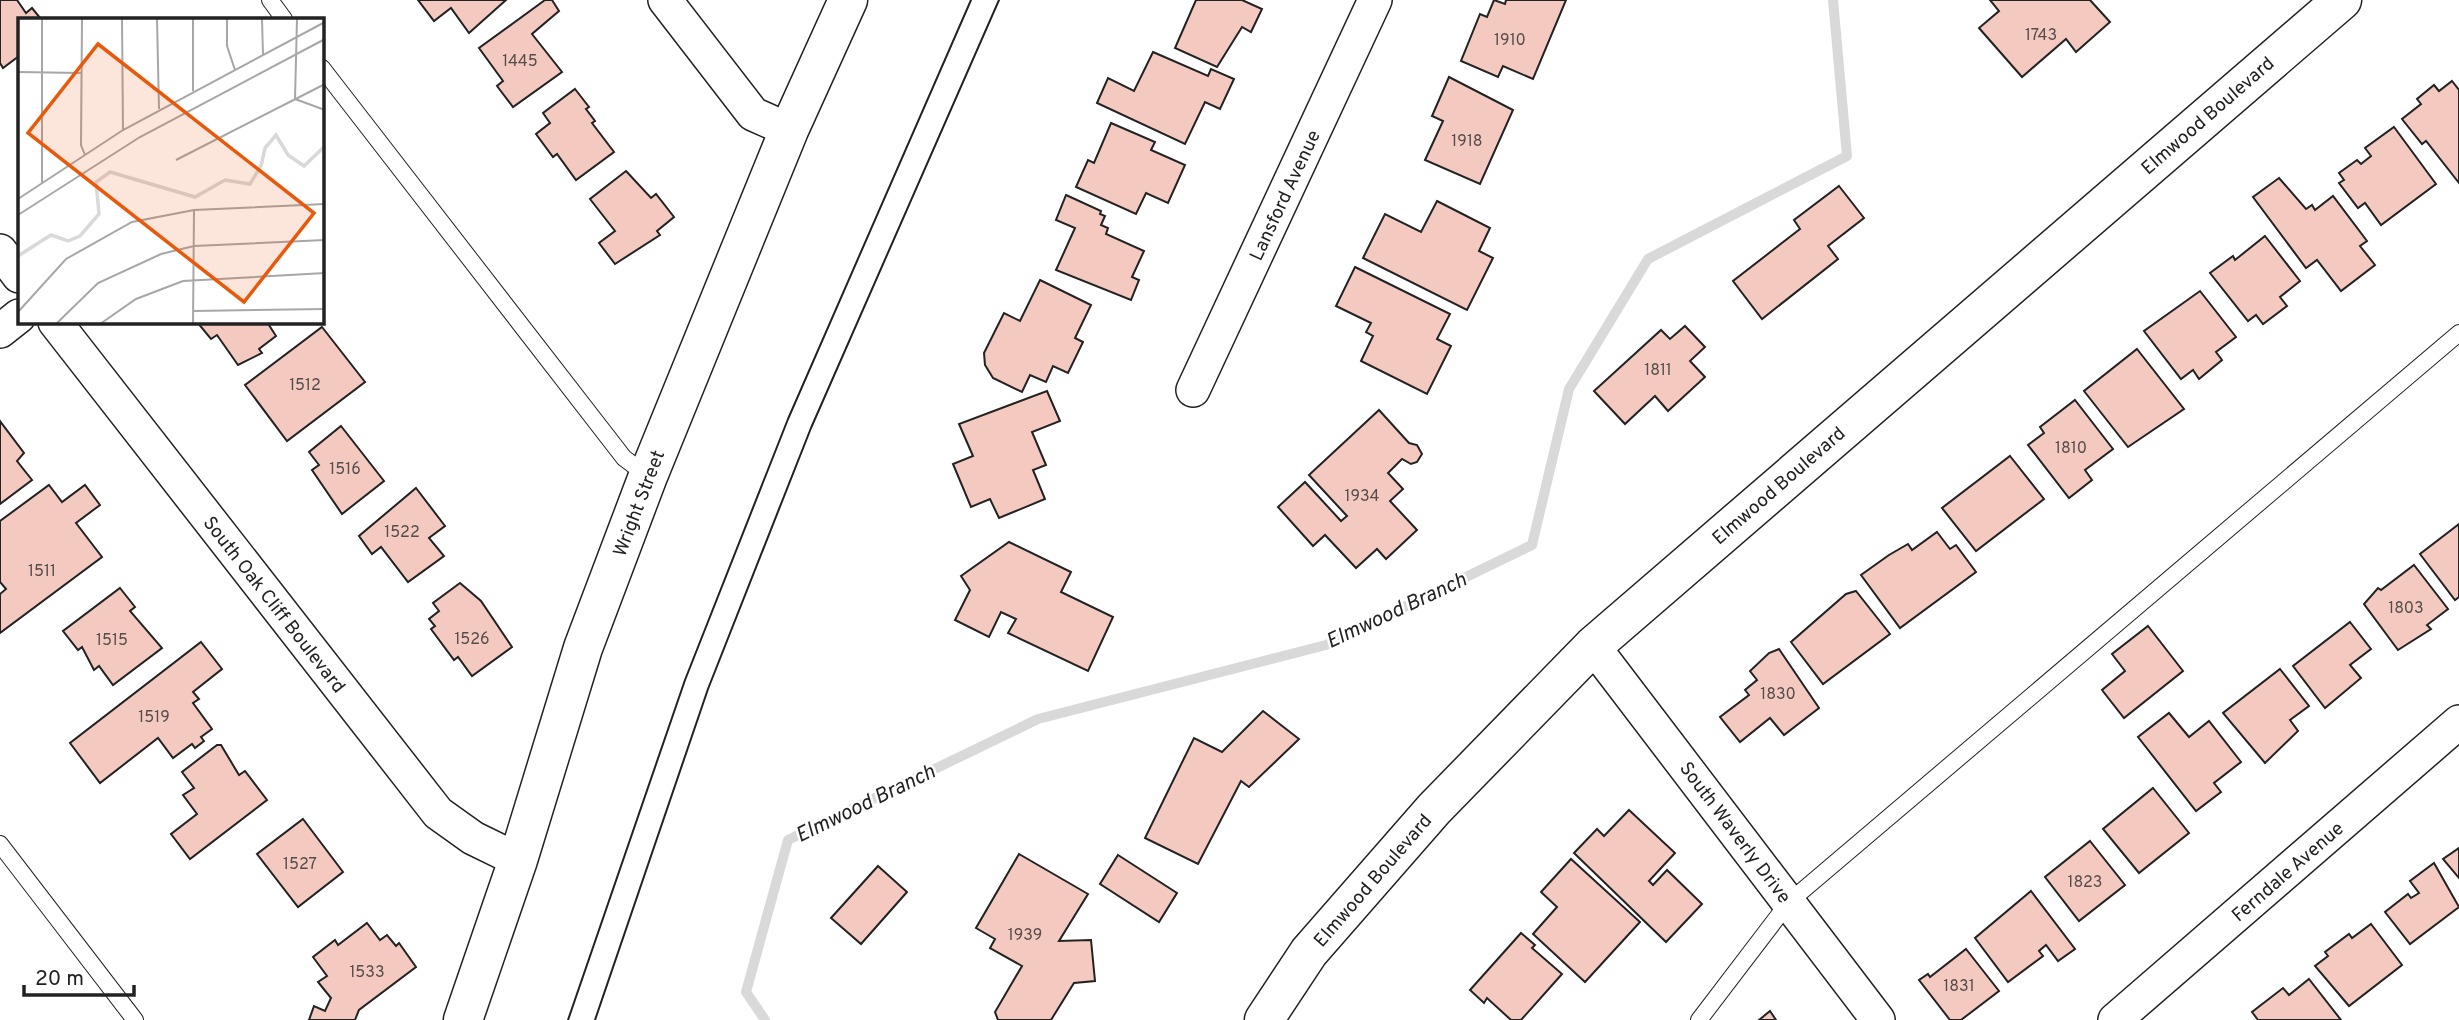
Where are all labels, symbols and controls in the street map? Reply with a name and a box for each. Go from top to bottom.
inset map [18,18,324,324]
house number: 1743 [2025,26,2057,46]
house number: 1910 [1494,31,1526,51]
house number: 1445 [502,52,538,72]
street label: Elmwood Boulevard [2137,52,2280,181]
street label: Lansford Avenue [1245,127,1327,265]
house number: 1918 [1451,132,1483,152]
house number: 1811 [1644,361,1672,381]
house number: 1512 [289,376,321,396]
street label: Elmwood Boulevard [1708,422,1851,551]
house number: 1810 [2055,439,2087,459]
street label: Wright Street [609,447,671,560]
house number: 1516 [329,460,361,480]
house number: 1934 [1344,487,1380,507]
street label: South Oak Cliff Boulevard [197,512,350,698]
house number: 1522 [384,523,420,543]
house number: 1511 [28,562,56,582]
water label: Elmwood Branch [1322,567,1472,656]
house number: 1803 [2388,599,2424,619]
house number: 1526 [454,630,490,650]
house number: 1515 [96,631,128,651]
house number: 1830 [1760,685,1796,705]
house number: 1519 [138,708,170,728]
street label: South Waverly Drive [1673,758,1796,909]
water label: Elmwood Branch [791,759,940,850]
street label: Elmwood Boulevard [1309,810,1438,953]
street label: Ferndale Avenue [2227,817,2349,928]
house number: 1527 [283,855,317,875]
house number: 1823 [2068,873,2102,893]
house number: 1939 [1008,926,1042,946]
scale bar [24,954,135,998]
house number: 1533 [349,963,385,983]
text: 20 m [35,966,84,993]
house number: 1831 [1943,977,1975,997]

